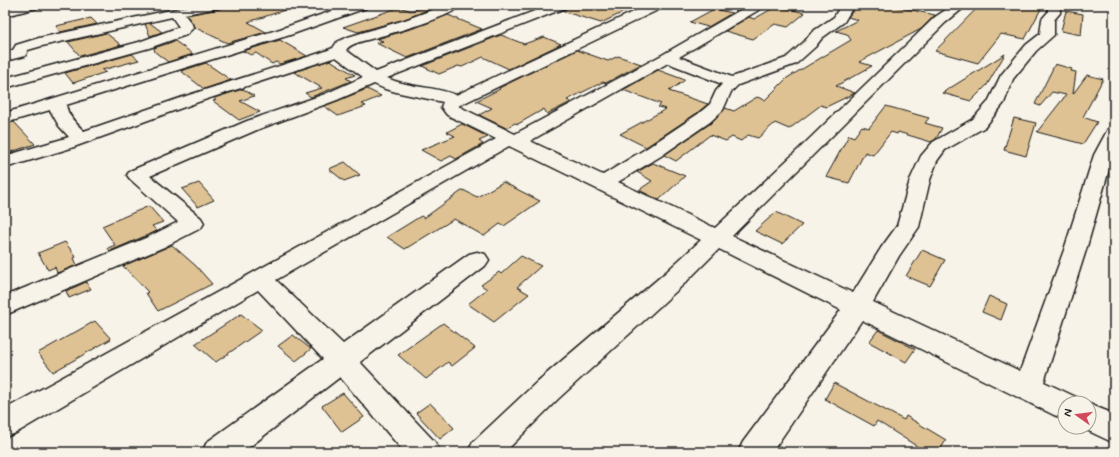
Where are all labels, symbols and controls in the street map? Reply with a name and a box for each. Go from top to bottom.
north arrow [1057,395,1097,435]
text: N [1061,408,1076,418]

